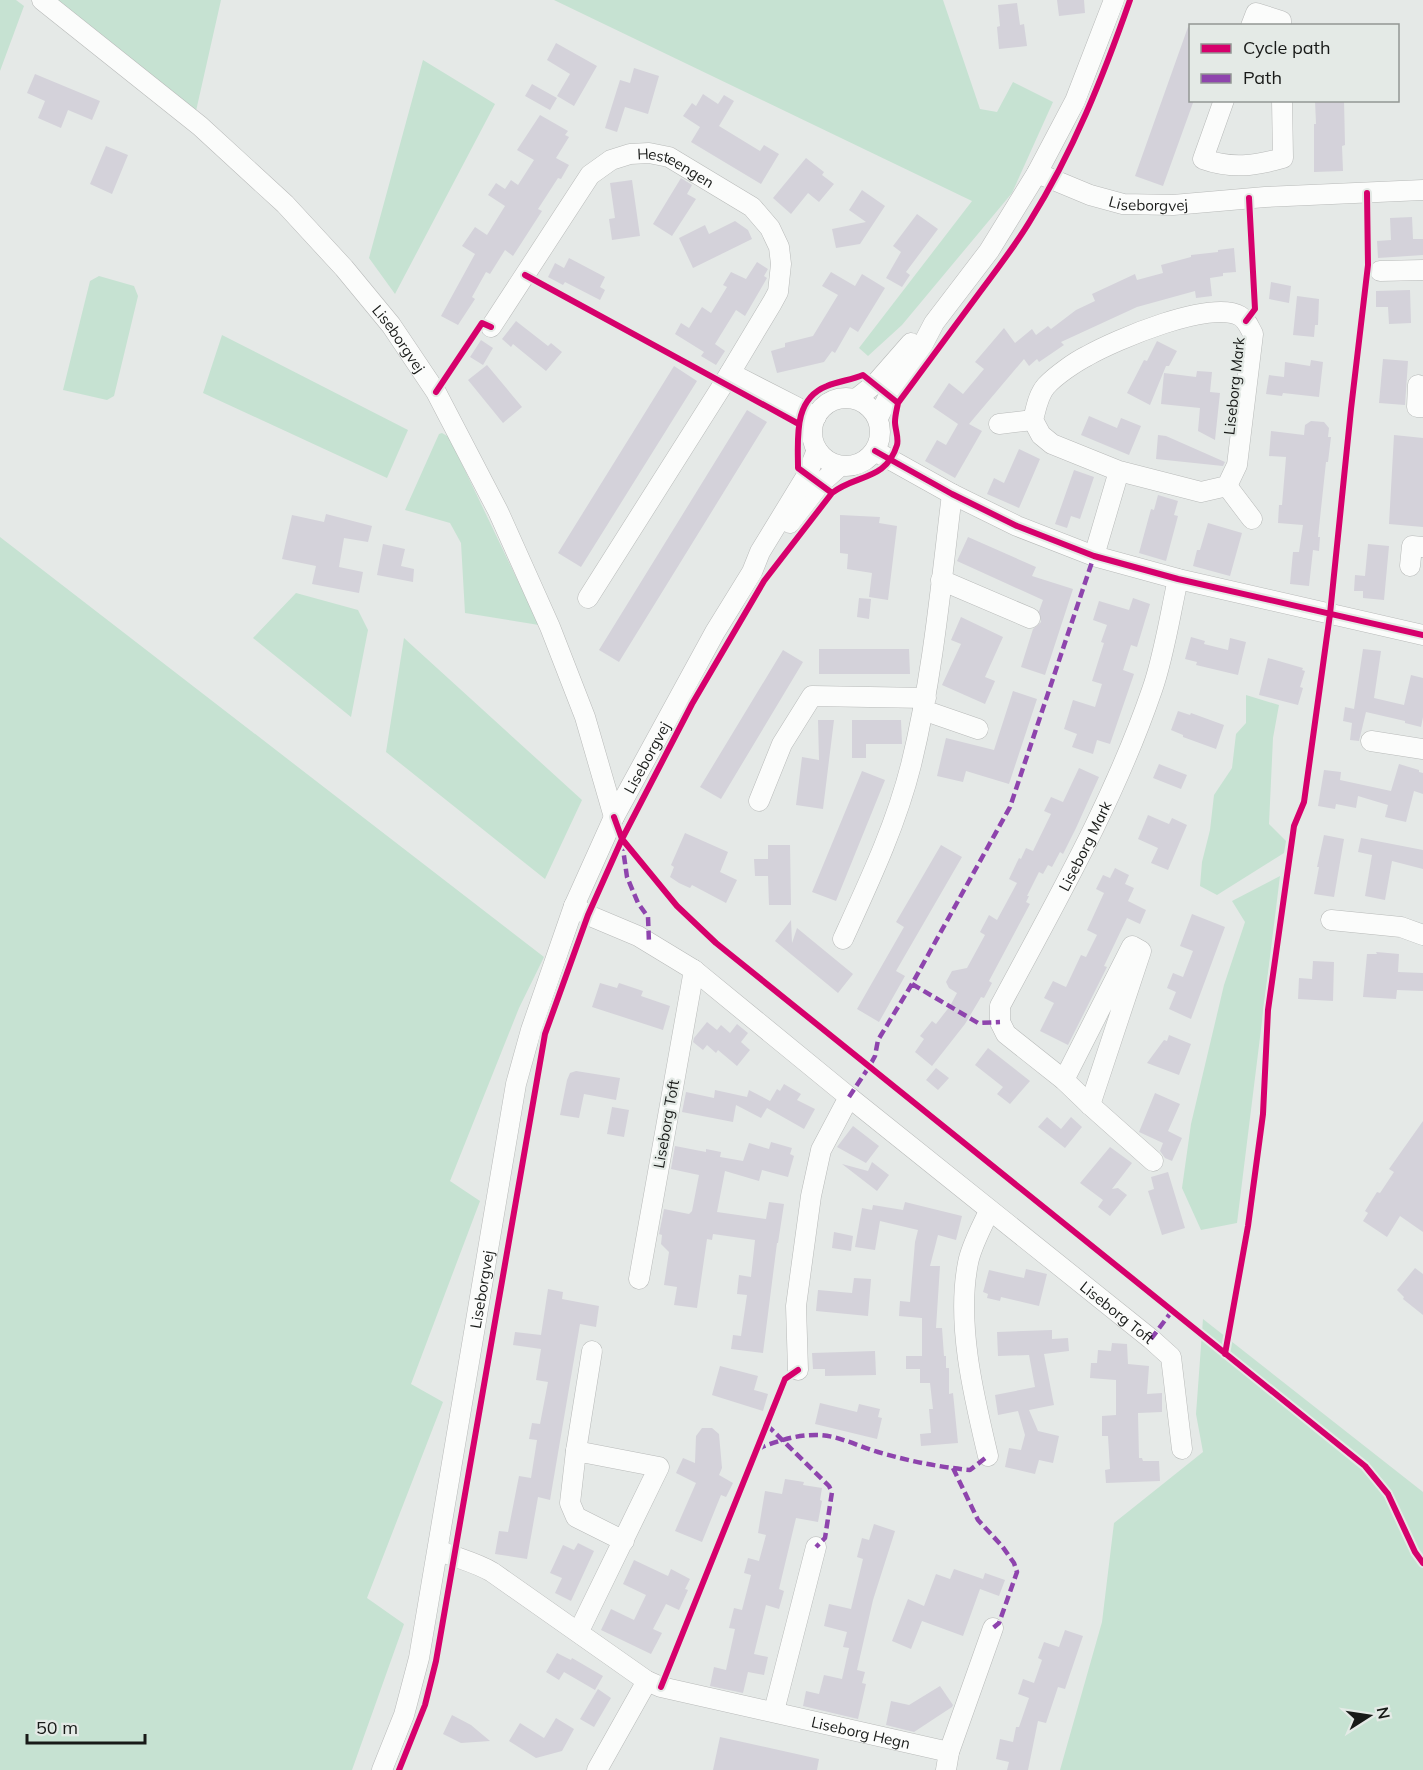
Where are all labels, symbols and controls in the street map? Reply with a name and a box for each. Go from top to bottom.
legend [1189,24,1399,102]
text: Cycle path [1243,36,1330,59]
text: Path [1243,66,1282,89]
street label: Hesteengen [637,144,718,192]
street label: Liseborgvej [1107,191,1189,215]
street label: Liseborgvej [368,301,430,376]
street label: Liseborg Mark [1219,336,1249,436]
street label: Liseborgvej [619,718,674,797]
street label: Liseborg Mark [1054,797,1115,894]
street label: Liseborg Toft [649,1078,683,1170]
street label: Liseborgvej [465,1249,497,1330]
street label: Liseborg Toft [1076,1277,1158,1348]
north arrow [1339,1686,1399,1746]
text: N [1373,1705,1395,1721]
scale bar [27,1707,146,1745]
street label: Liseborg Hegn [810,1712,912,1752]
text: 50 m [36,1716,78,1739]

